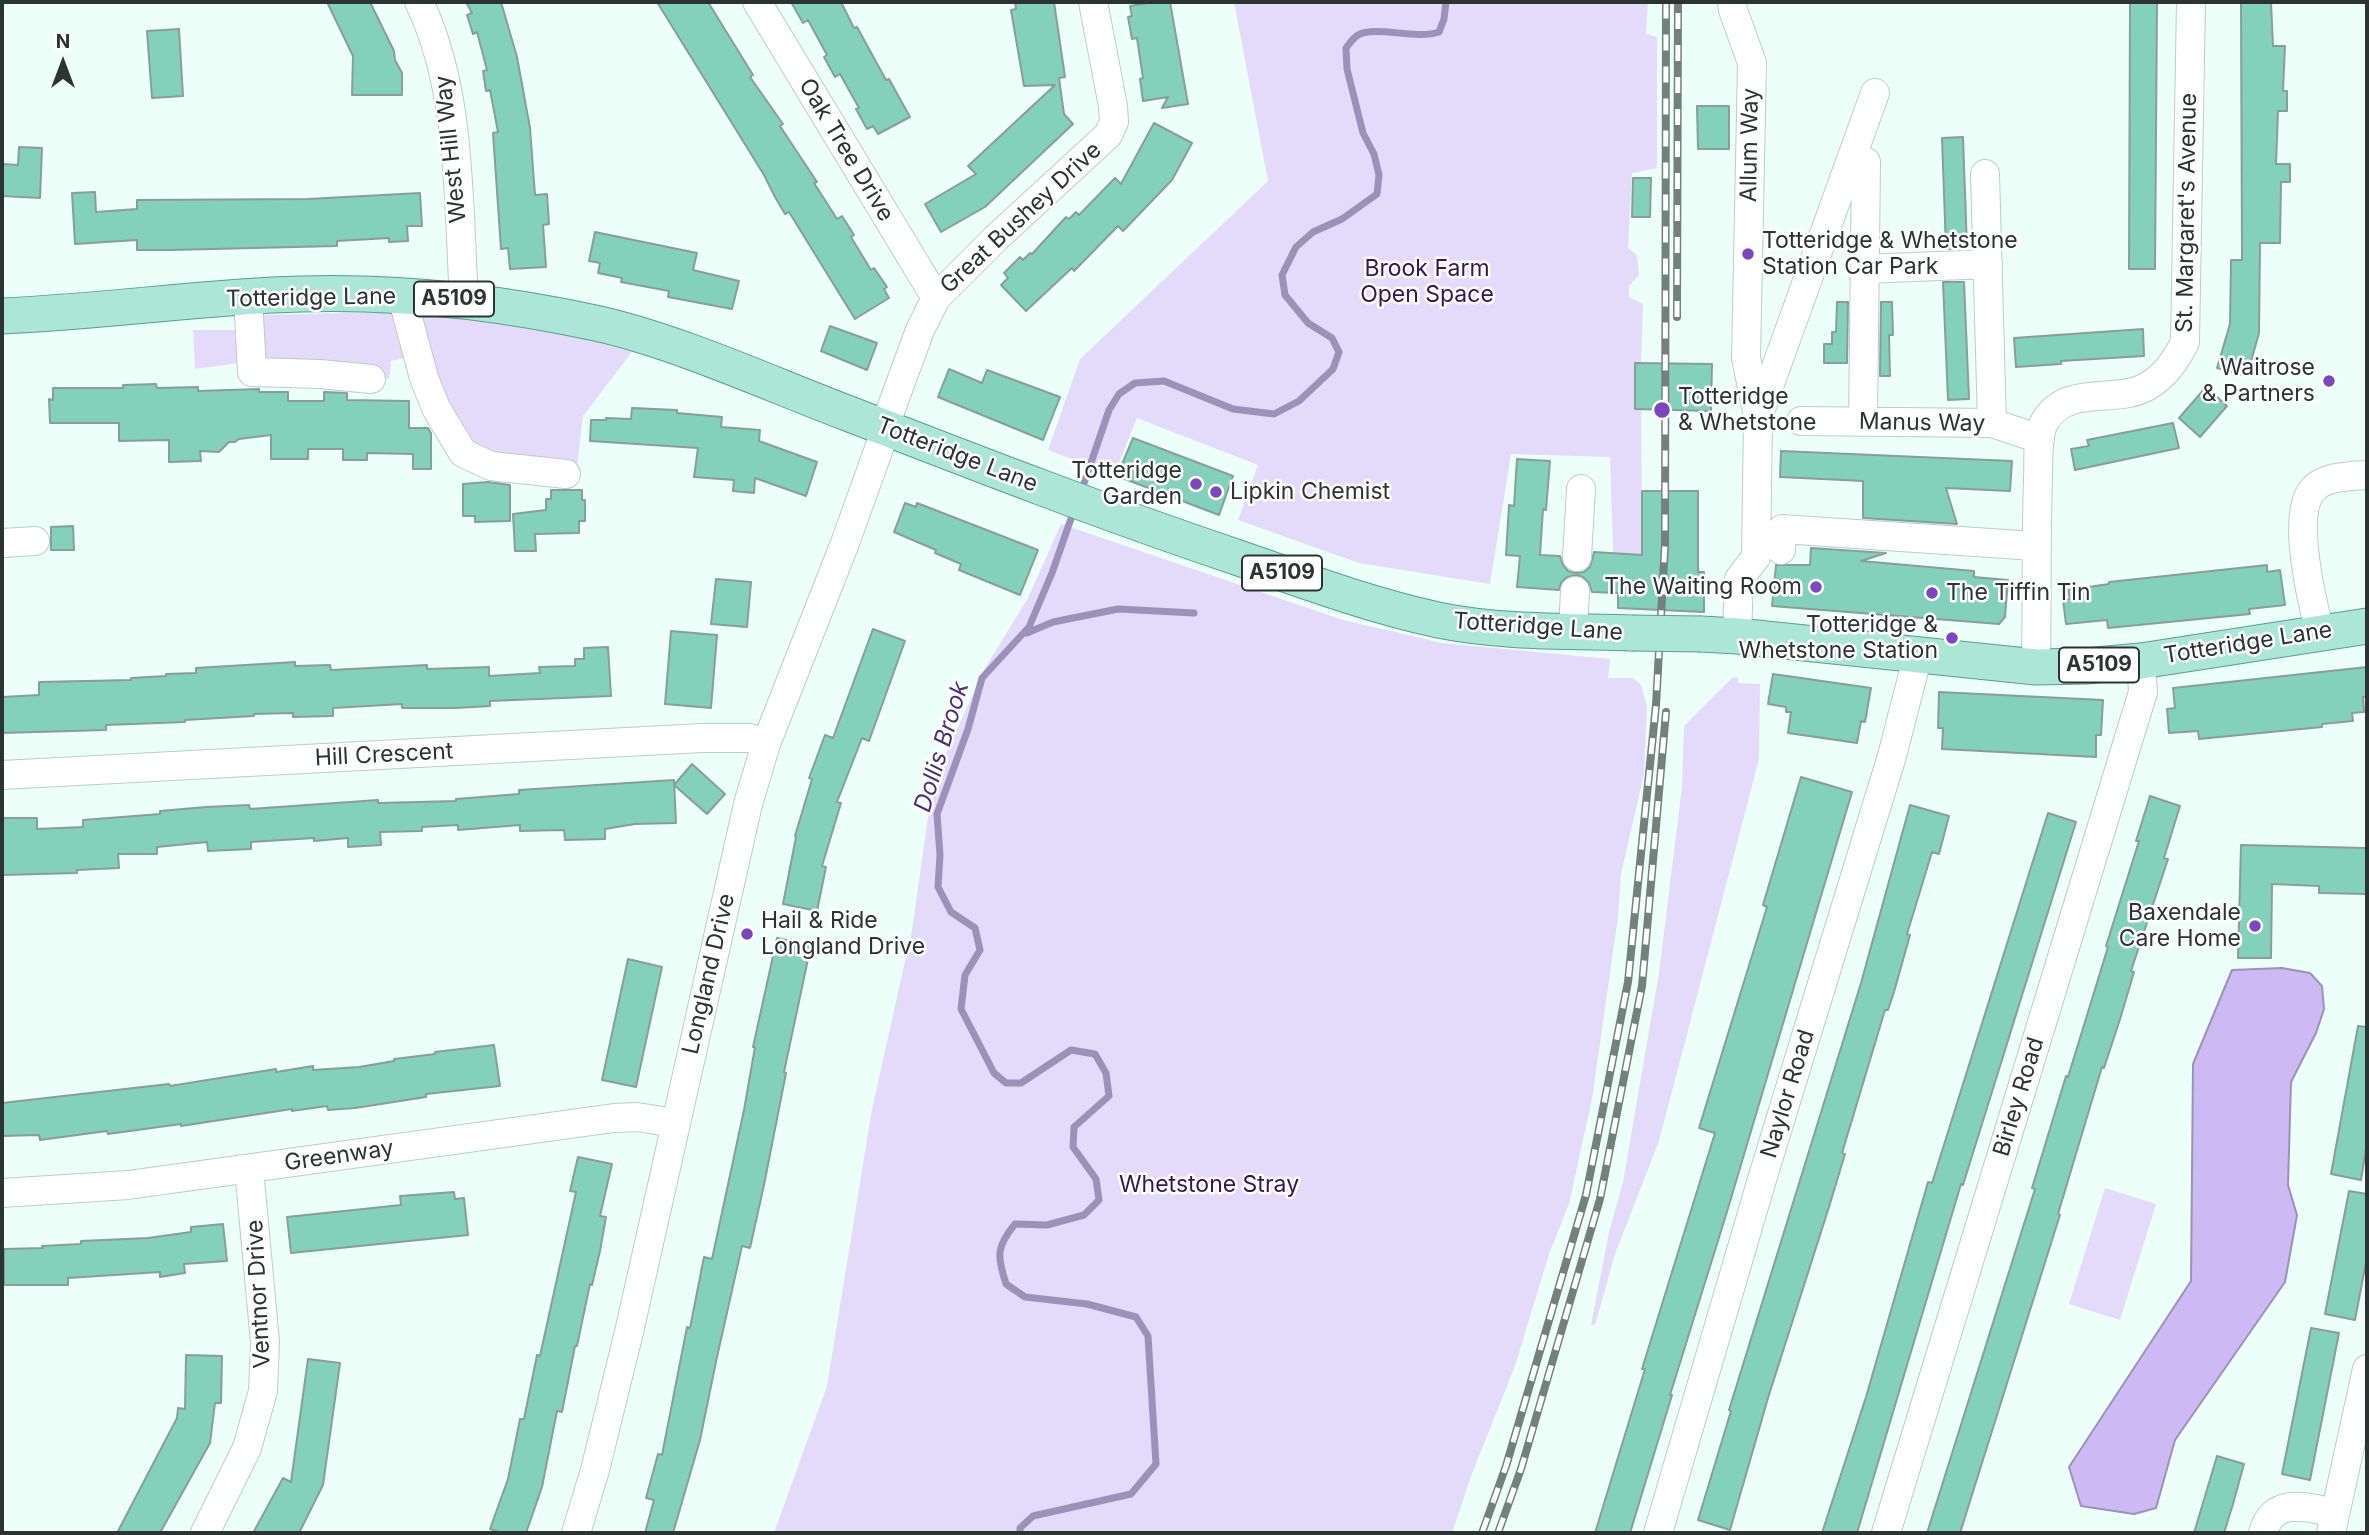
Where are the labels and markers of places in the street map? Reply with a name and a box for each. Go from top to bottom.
place label: Totteridge & Whetstone Station Car Park [1762,227,2018,281]
marker: Totteridge & Whetstone Station Car Park [1740,246,1756,262]
place label: Waitrose & Partners [2202,354,2315,408]
marker: Waitrose & Partners [2321,373,2337,389]
place label: Totteridge & Whetstone [1678,383,1816,437]
marker: Totteridge & Whetstone [1652,400,1672,420]
place label: Totteridge Garden [1071,457,1182,511]
marker: Totteridge Garden [1188,476,1204,492]
place label: Lipkin Chemist [1230,478,1390,506]
marker: Lipkin Chemist [1208,484,1224,500]
place label: The Waiting Room [1604,573,1802,601]
marker: The Waiting Room [1808,579,1824,595]
place label: The Tiffin Tin [1946,579,2091,607]
marker: The Tiffin Tin [1924,585,1940,601]
place label: Totteridge & Whetstone Station [1739,611,1938,665]
marker: Totteridge & Whetstone Station [1944,630,1960,646]
place label: Baxendale Care Home [2119,899,2241,953]
place label: Hail & Ride Longland Drive [761,907,925,961]
marker: Baxendale Care Home [2247,918,2263,934]
marker: Hail & Ride Longland Drive [739,926,755,942]

